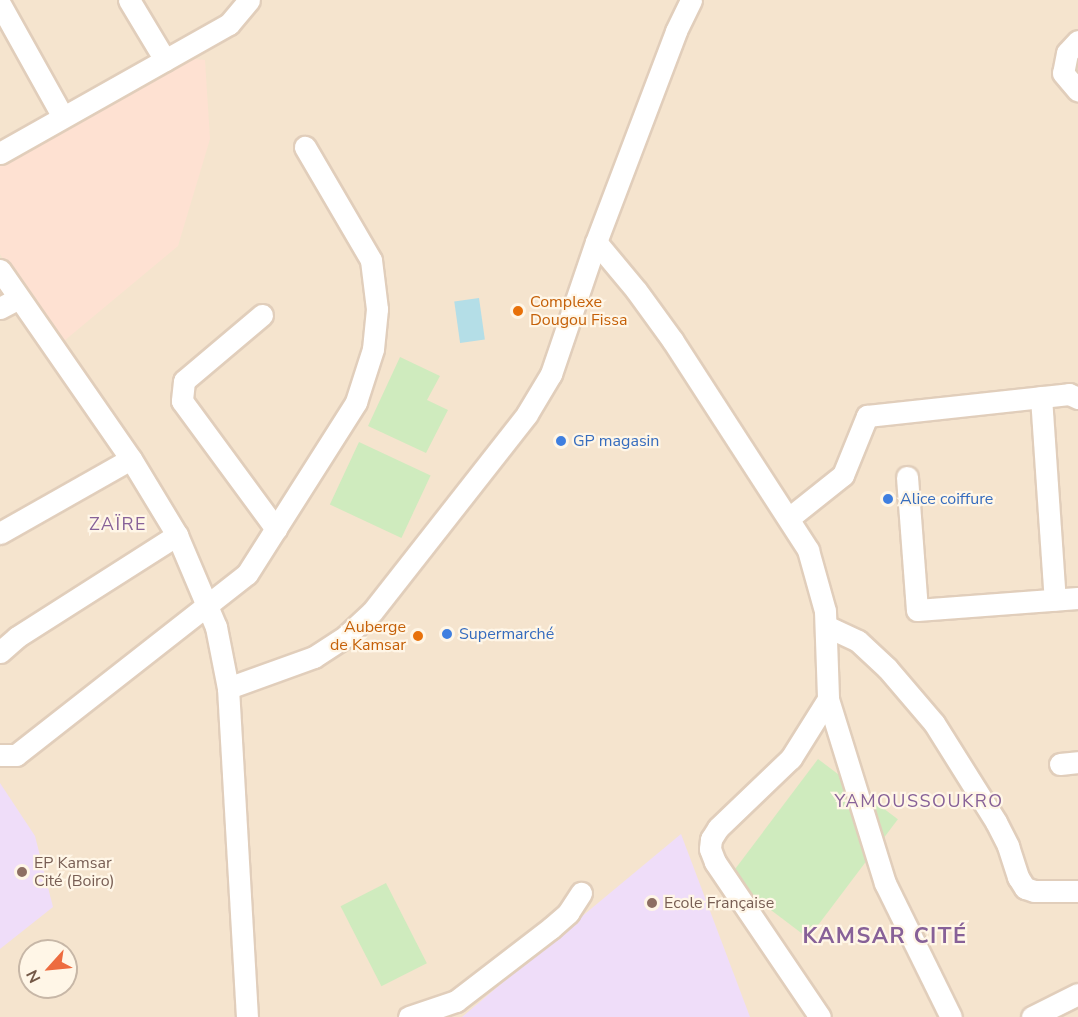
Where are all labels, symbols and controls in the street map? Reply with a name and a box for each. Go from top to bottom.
place label: Complexe Dougou Fissa [530,292,627,330]
marker: Complexe Dougou Fissa [511,304,525,318]
place label: GP magasin [573,431,659,451]
marker: GP magasin [554,434,568,448]
place label: Alice coiffure [900,489,993,509]
marker: Alice coiffure [881,492,895,506]
district label: ZAÏRE [89,513,147,535]
place label: Auberge de Kamsar [330,617,406,655]
place label: Supermarché [459,624,554,644]
marker: Supermarché [440,627,454,641]
marker: Auberge de Kamsar [411,629,425,643]
district label: YAMOUSSOUKRO [834,790,1004,812]
place label: EP Kamsar Cité (Boiro) [34,853,115,891]
marker: EP Kamsar Cité (Boiro) [15,865,29,879]
place label: Ecole Française [664,893,774,913]
marker: Ecole Française [645,896,659,910]
district label: KAMSAR CITÉ [802,924,968,950]
north arrow [18,939,78,999]
text: N [21,966,46,987]

